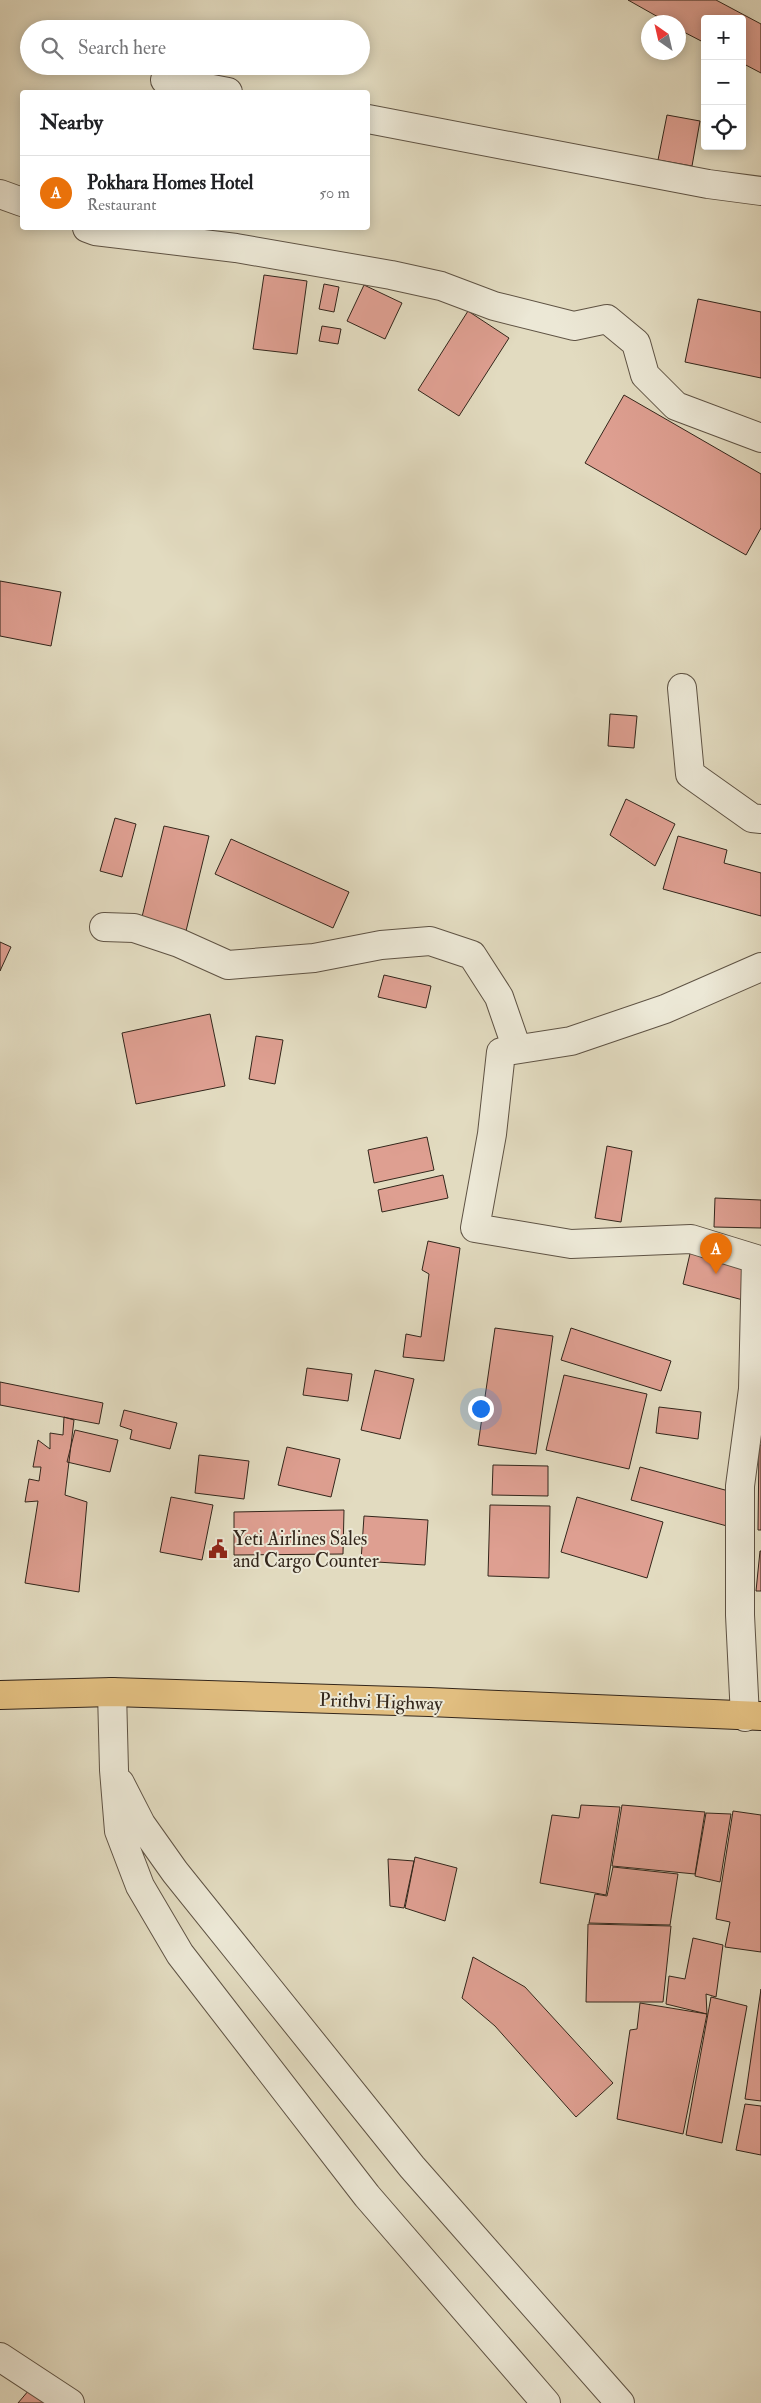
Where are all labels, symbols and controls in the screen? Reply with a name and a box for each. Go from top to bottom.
north arrow [641,15,686,60]
map controls [701,15,746,150]
button: + [701,15,746,60]
search box [20,20,370,75]
icon: search [38,34,66,62]
text: Search here [78,36,166,60]
button: − [701,60,746,105]
button: locate [701,105,746,150]
text: Nearby [40,109,103,136]
text: Pokhara Homes Hotel [87,171,253,195]
text: A [51,183,61,203]
text: 50 m [319,183,350,203]
text: Restaurant [87,195,156,215]
pin: A [700,1233,732,1274]
your location [468,1396,494,1422]
place label: Yeti Airlines Sales and Cargo Counter [233,1527,379,1573]
public building icon: Yeti Airlines Sales and Cargo Counter [207,1538,229,1560]
street label: Prithvi Highway [319,1688,444,1716]

